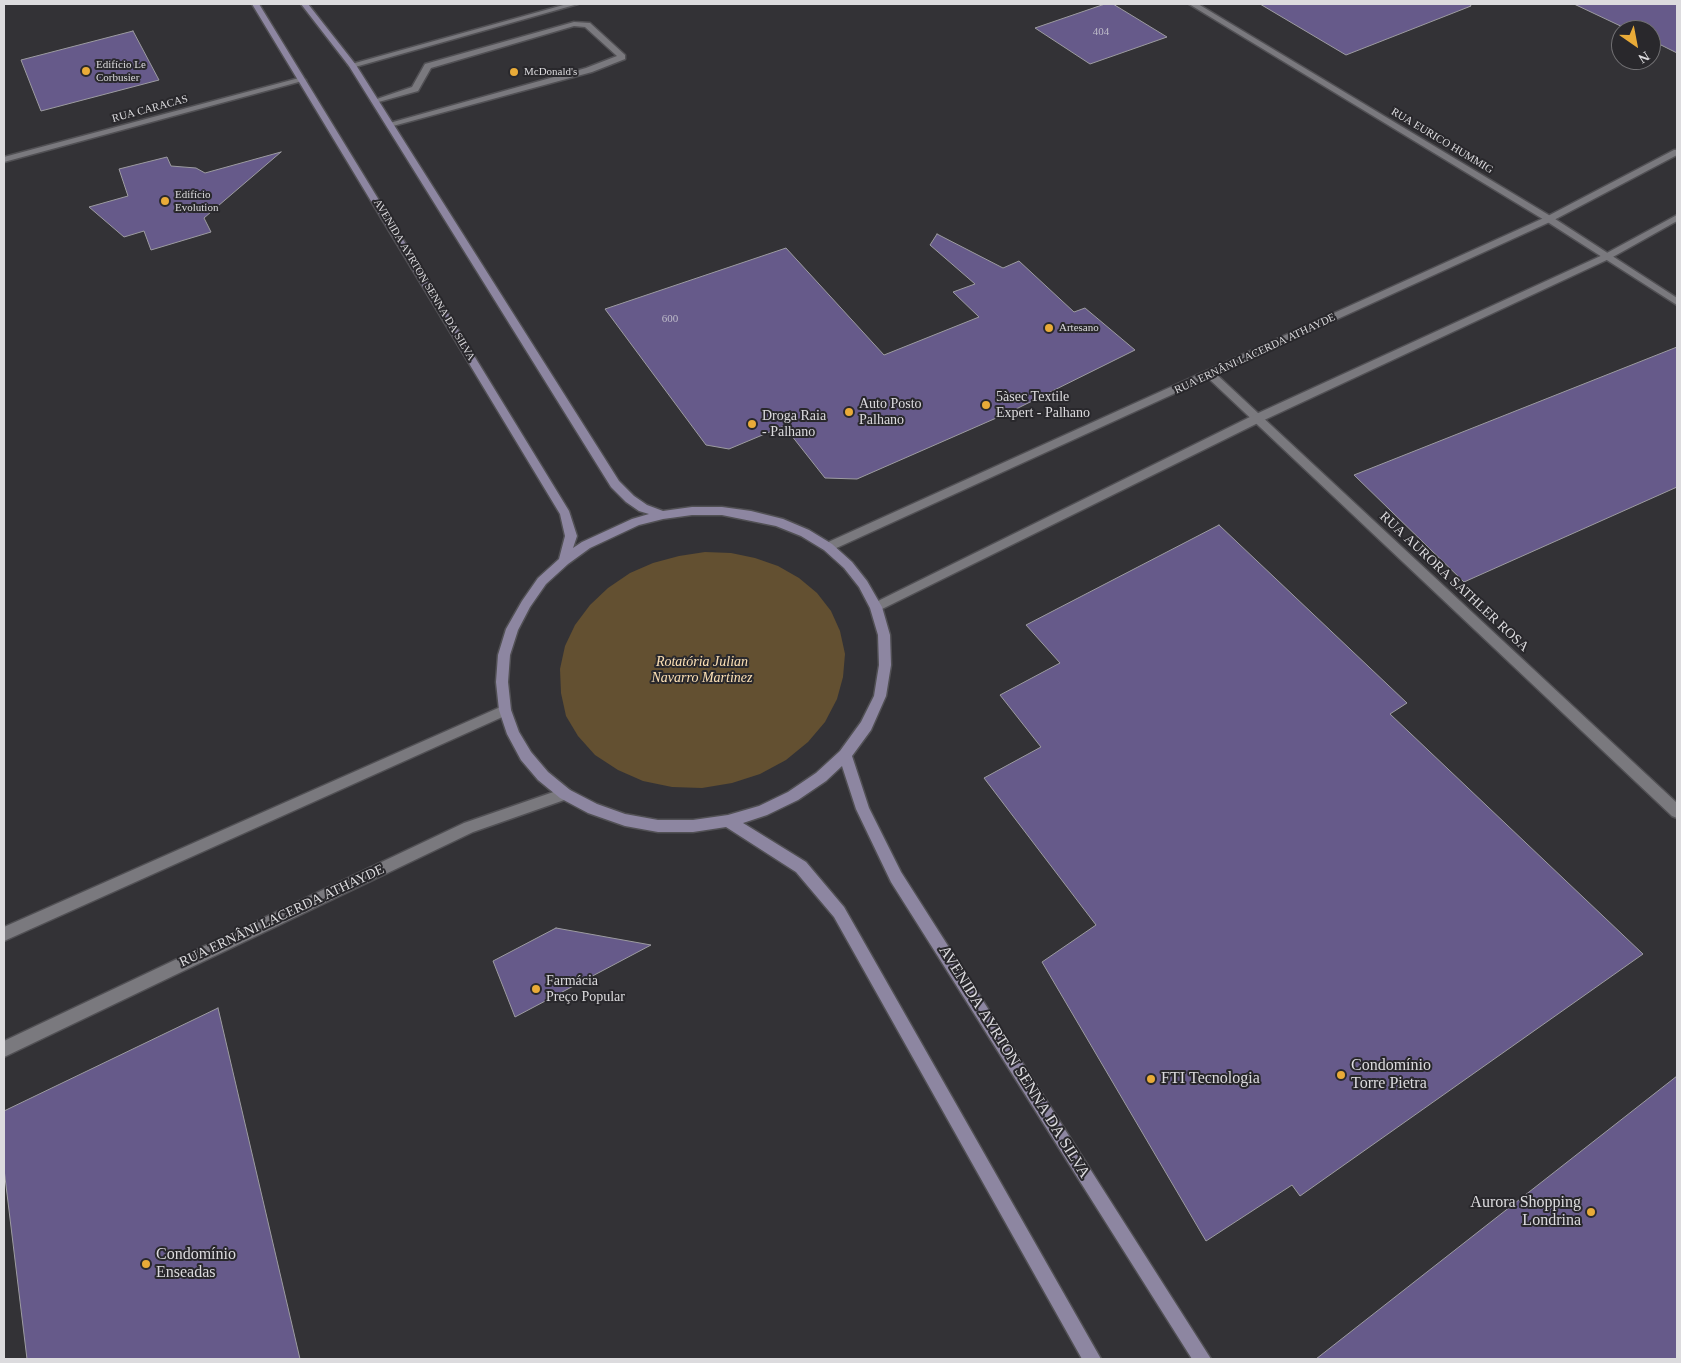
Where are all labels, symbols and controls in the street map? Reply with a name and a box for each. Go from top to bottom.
north arrow [1611,20,1661,70]
house number: 404 [1093,25,1109,39]
text: N [1636,48,1652,66]
place label: Edifício Le Corbusier [96,58,146,84]
marker: Edifício Le Corbusier [80,65,92,77]
place label: McDonald's [524,65,577,79]
marker: McDonald's [508,66,520,78]
street label: RUA CARACAS [111,93,189,125]
street label: RUA EURICO HUMMIG [1389,105,1495,177]
place label: Edifício Evolution [175,188,218,214]
marker: Edifício Evolution [159,195,171,207]
street label: AVENIDA AYRTON SENNA DA SILVA [370,197,478,363]
street label: RUA ERNÂNI LACERDA ATHAYDE [1173,311,1337,397]
house number: 600 [662,312,678,326]
place label: Artesano [1059,321,1099,335]
marker: Artesano [1043,322,1055,334]
place label: 5àsec Textile Expert - Palhano [996,389,1090,422]
place label: Auto Posto Palhano [859,396,922,428]
marker: 5àsec Textile Expert - Palhano [980,399,992,411]
marker: Auto Posto Palhano [843,406,855,418]
place label: Droga Raia - Palhano [762,408,826,441]
marker: Droga Raia - Palhano [746,418,758,430]
street label: RUA AURORA SATHLER ROSA [1376,508,1532,656]
park label: Rotatória Julian Navarro Martinez [652,654,752,686]
street label: RUA ERNÂNI LACERDA ATHAYDE [177,861,387,971]
street label: AVENIDA AYRTON SENNA DA SILVA [934,942,1094,1182]
place label: Farmácia Preço Popular [546,973,625,1006]
marker: Farmácia Preço Popular [530,983,542,995]
place label: Condomínio Torre Pietra [1351,1056,1431,1094]
place label: FTI Tecnologia [1161,1069,1260,1089]
marker: Condomínio Torre Pietra [1335,1069,1347,1081]
marker: FTI Tecnologia [1145,1073,1157,1085]
place label: Aurora Shopping Londrina [1470,1193,1581,1231]
marker: Aurora Shopping Londrina [1585,1206,1597,1218]
place label: Condomínio Enseadas [156,1245,236,1283]
marker: Condomínio Enseadas [140,1258,152,1270]

